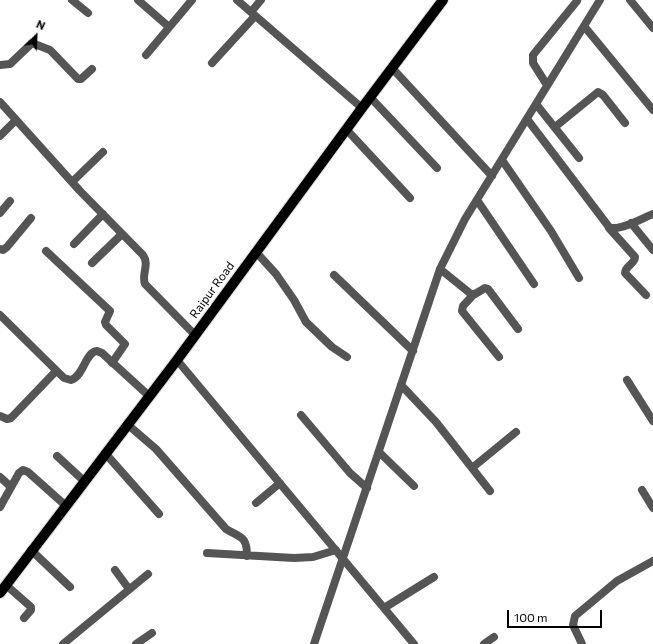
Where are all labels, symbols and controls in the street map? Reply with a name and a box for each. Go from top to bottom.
north arrow [16,16,56,56]
text: N [35,17,47,32]
street label: Raipur Road [187,259,237,321]
scale bar [509,602,604,628]
text: 100 m [514,610,548,624]

